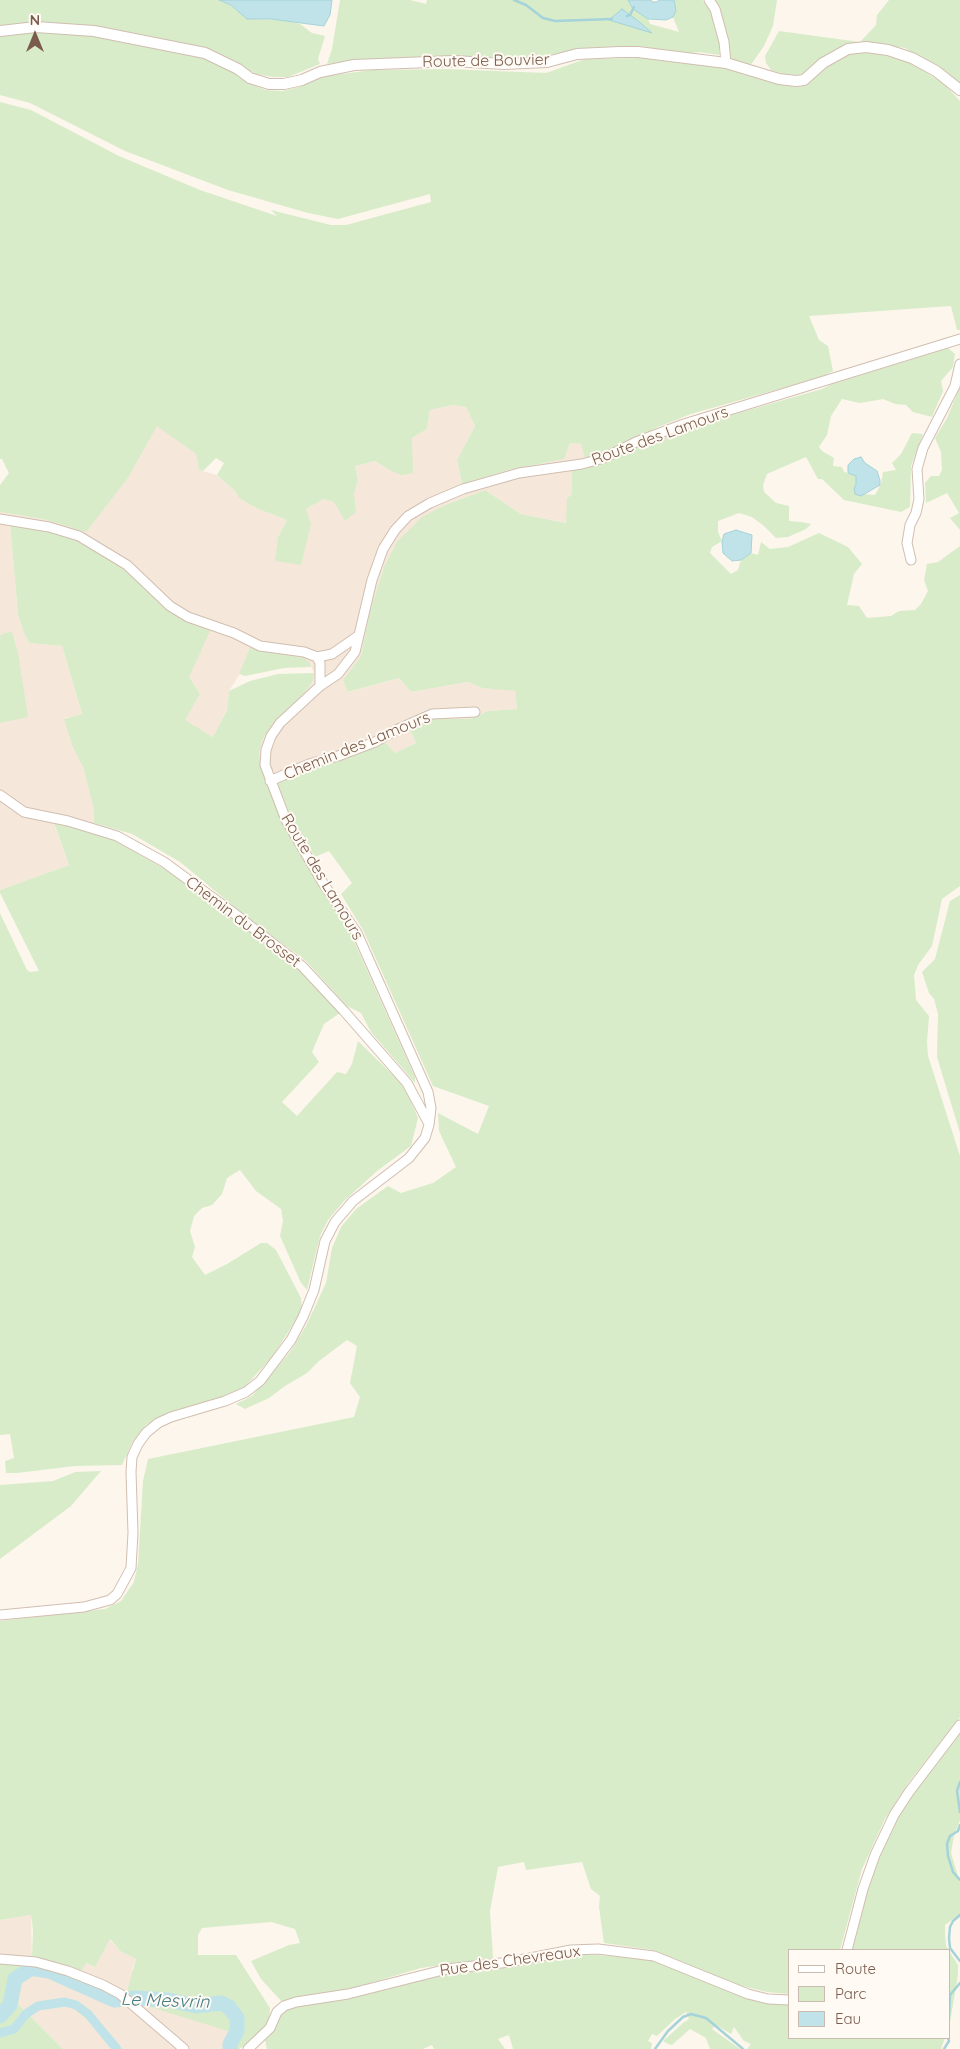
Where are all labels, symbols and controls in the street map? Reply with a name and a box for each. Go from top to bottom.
north arrow [10,10,60,60]
text: N [30,11,40,29]
street label: Route de Bouvier [422,50,550,72]
street label: Route des Lamours [589,402,731,470]
street label: Chemin des Lamours [281,708,433,784]
street label: Route des Lamours [277,810,367,944]
street label: Chemin du Brosset [182,873,304,971]
street label: Rue des Chevreaux [438,1942,582,1980]
legend [788,1949,950,2039]
text: Route [835,1959,876,1978]
text: Parc [835,1984,866,2003]
water label: Le Mesvrin [120,1989,210,2013]
text: Eau [835,2009,861,2028]

